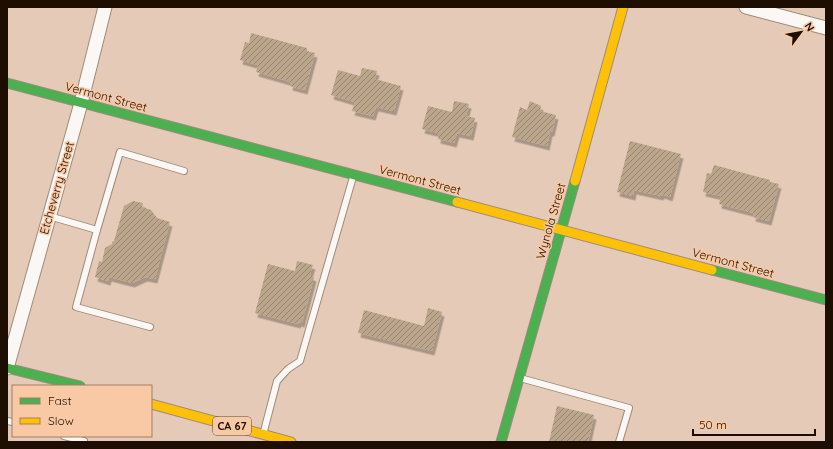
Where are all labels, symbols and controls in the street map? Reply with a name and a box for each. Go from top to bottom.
north arrow [781,12,821,52]
text: N [801,20,818,34]
street label: Vermont Street [63,78,149,115]
street label: Etcheverry Street [36,140,77,236]
street label: Vermont Street [377,161,463,198]
street label: Wynola Street [532,181,569,261]
street label: Vermont Street [690,244,776,281]
legend [12,385,152,437]
text: Fast [48,393,72,408]
scale bar [693,411,815,437]
text: Slow [48,413,74,428]
road number: CA 67 [213,417,251,435]
text: 50 m [699,417,727,432]

